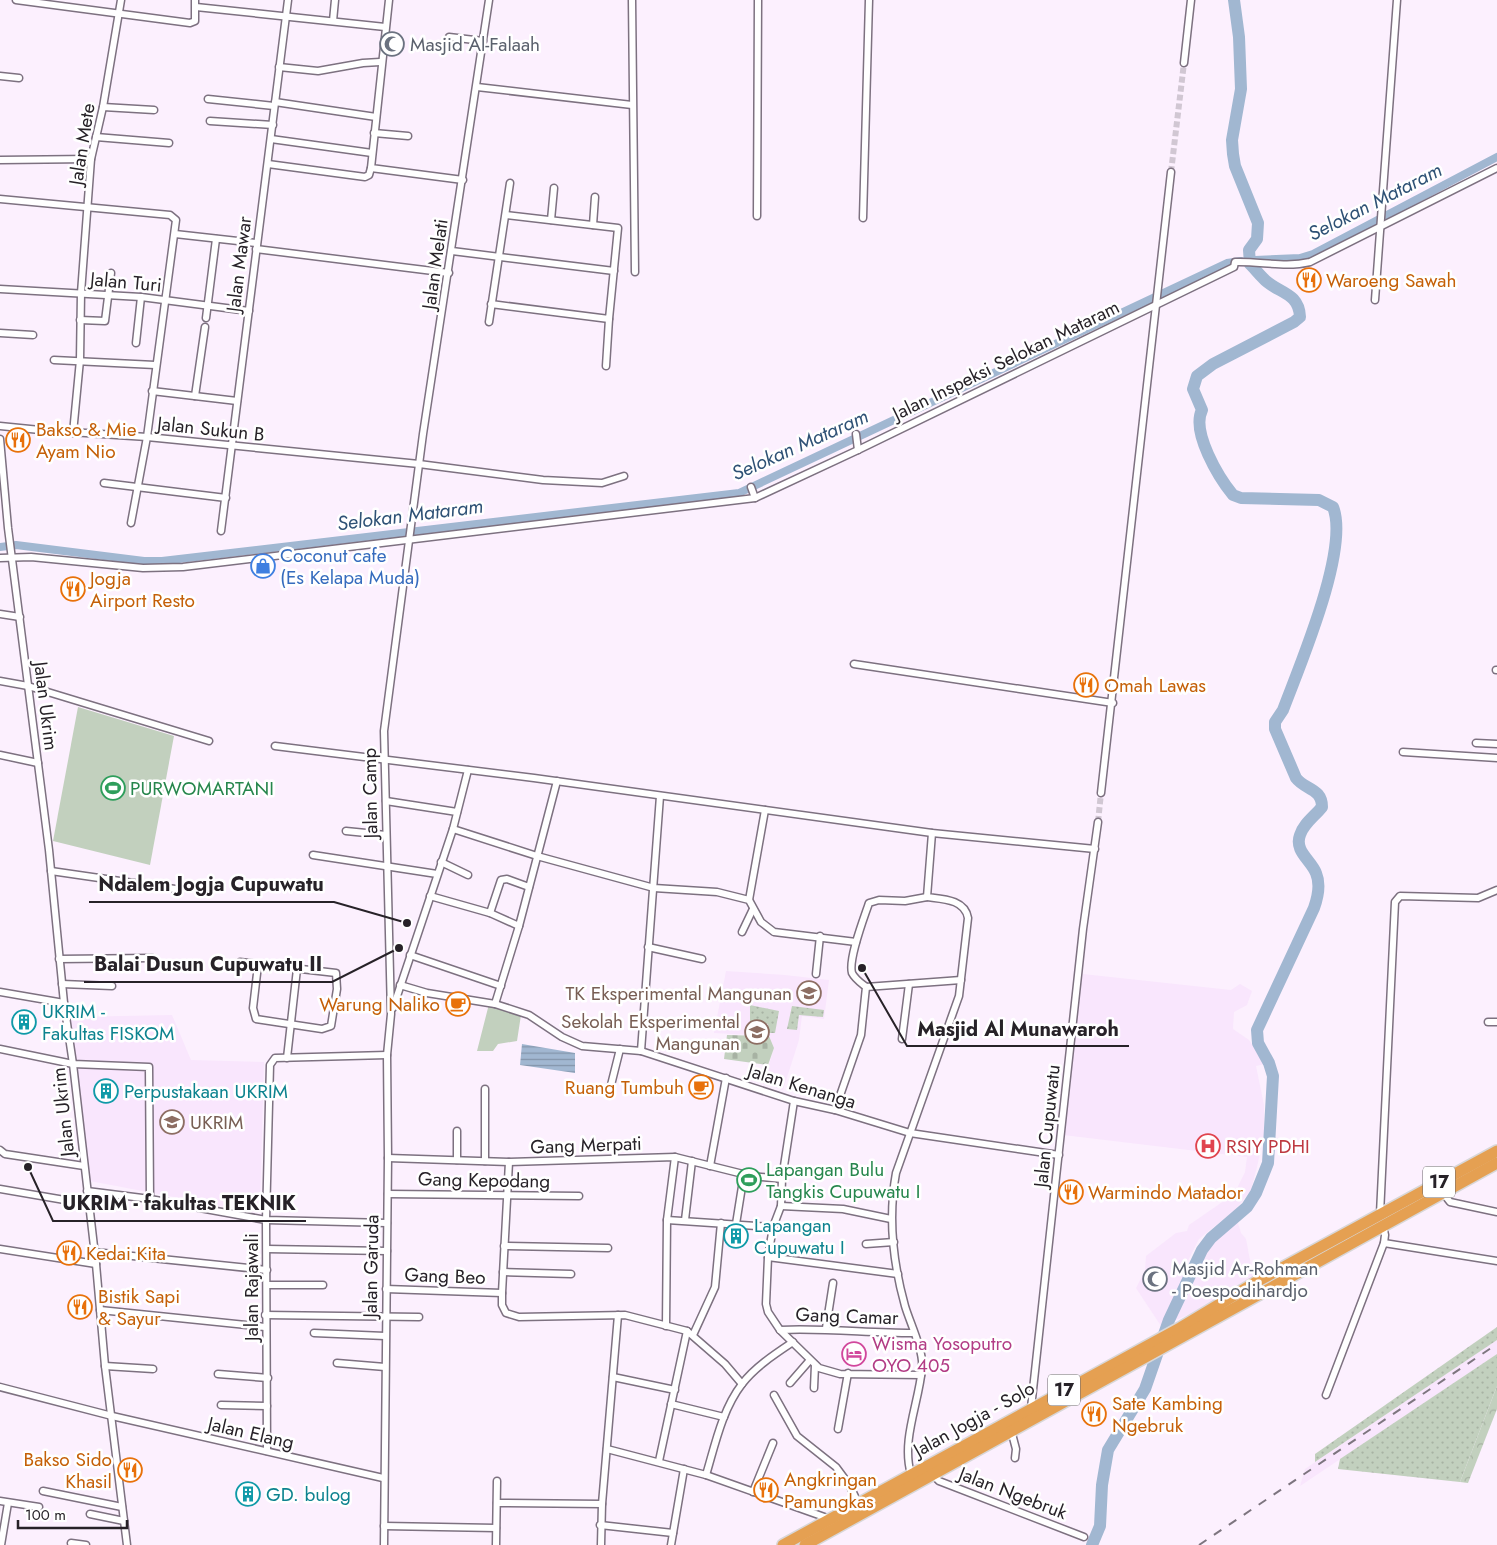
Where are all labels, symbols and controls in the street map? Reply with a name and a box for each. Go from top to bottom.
mosque icon: Masjid Al-Falaah [379,31,405,57]
place label: Masjid Al-Falaah [410,31,540,58]
street label: Jalan Mete [62,101,102,190]
water label: Selokan Mataram [1303,156,1447,248]
street label: Jalan Mawar [219,214,258,316]
street label: Jalan Melati [415,217,455,314]
street label: Jalan Turi [86,265,163,299]
restaurant icon: Waroeng Sawah [1296,267,1322,293]
place label: Waroeng Sawah [1326,267,1456,294]
street label: Jalan Inspeksi Selokan Mataram [885,293,1124,428]
water label: Selokan Mataram [727,402,873,488]
street label: Jalan Sukun B [153,410,266,448]
place label: Bakso & Mie Ayam Nio [36,416,137,465]
restaurant icon: Bakso & Mie Ayam Nio [5,427,31,453]
water label: Selokan Mataram [335,492,485,538]
place label: Coconut cafe (Es Kelapa Muda) [280,542,420,591]
shop icon: Coconut cafe (Es Kelapa Muda) [250,553,276,579]
place label: Jogja Airport Resto [87,565,195,614]
restaurant icon: Jogja Airport Resto [60,576,86,602]
street label: Jalan Ukrim [27,657,65,752]
restaurant icon: Omah Lawas [1073,672,1099,698]
place label: Omah Lawas [1104,672,1206,699]
street label: Jalan Camp [356,747,384,842]
sports icon: PURWOMARTANI [100,775,126,801]
place label: PURWOMARTANI [130,775,274,802]
callout: Ndalem Jogja Cupuwatu [89,867,334,902]
text: Ndalem Jogja Cupuwatu [98,870,324,899]
callout: Balai Dusun Cupuwatu II [84,947,332,982]
text: Balai Dusun Cupuwatu II [94,950,322,979]
place label: TK Eksperimental Mangunan [565,980,792,1007]
school or university icon: TK Eksperimental Mangunan [796,980,822,1006]
place label: Warung Naliko [319,991,440,1018]
cafe icon: Warung Naliko [445,991,471,1017]
place label: UKRIM - Fakultas FISKOM [42,998,174,1047]
place label: Sekolah Eksperimental Mangunan [561,1008,740,1057]
building icon: UKRIM - Fakultas FISKOM [11,1009,37,1035]
callout: Masjid Al Munawaroh [907,1011,1129,1046]
text: Masjid Al Munawaroh [917,1015,1119,1044]
school or university icon: Sekolah Eksperimental Mangunan [744,1019,770,1045]
street label: Jalan Kenanga [742,1056,859,1115]
street label: Jalan Cupuwatu [1027,1063,1067,1192]
street label: Jalan Ukrim [45,1066,81,1161]
place label: Ruang Tumbuh [565,1074,684,1101]
cafe icon: Ruang Tumbuh [688,1074,714,1100]
building icon: Perpustakaan UKRIM [93,1078,119,1104]
place label: Perpustakaan UKRIM [124,1078,288,1105]
school or university icon: UKRIM [159,1109,185,1135]
place label: UKRIM [190,1109,243,1136]
street label: Gang Merpati [530,1130,642,1160]
hospital icon: RSIY PDHI [1195,1133,1221,1159]
place label: RSIY PDHI [1226,1133,1310,1160]
place label: Lapangan Bulu Tangkis Cupuwatu I [766,1156,920,1205]
street label: Gang Kepodang [418,1165,550,1195]
road number: 17 [1423,1166,1455,1198]
sports icon: Lapangan Bulu Tangkis Cupuwatu I [736,1167,762,1193]
restaurant icon: Warmindo Matador [1058,1179,1084,1205]
place label: Warmindo Matador [1088,1179,1244,1206]
callout: UKRIM - fakultas TEKNIK [53,1186,306,1221]
text: UKRIM - fakultas TEKNIK [62,1189,296,1218]
place label: Lapangan Cupuwatu I [754,1212,845,1261]
street label: Jalan Garuda [357,1214,385,1321]
building icon: Lapangan Cupuwatu I [723,1223,749,1249]
street label: Jalan Rajawali [238,1233,265,1344]
restaurant icon: Kedai Kita [56,1240,82,1266]
place label: Kedai Kita [86,1240,166,1267]
place label: Masjid Ar-Rohman - Poespodihardjo [1172,1255,1318,1304]
street label: Gang Beo [404,1261,486,1291]
mosque icon: Masjid Ar-Rohman - Poespodihardjo [1142,1266,1168,1292]
place label: Bistik Sapi & Sayur [98,1283,180,1332]
restaurant icon: Bistik Sapi & Sayur [67,1294,93,1320]
street label: Gang Camar [795,1301,899,1331]
place label: Wisma Yosoputro OYO 405 [872,1330,1012,1379]
hotel icon: Wisma Yosoputro OYO 405 [841,1341,867,1367]
road number: 17 [1048,1374,1080,1406]
street label: Jalan Jogja - Solo [906,1375,1039,1465]
place label: Sate Kambing Ngebruk [1112,1390,1223,1439]
restaurant icon: Sate Kambing Ngebruk [1081,1401,1107,1427]
street label: Jalan Elang [202,1409,297,1456]
place label: Bakso Sido Khasil [24,1446,112,1495]
restaurant icon: Bakso Sido Khasil [117,1457,143,1483]
street label: Jalan Ngebruk [952,1459,1072,1526]
place label: Angkringan Pamungkas [784,1466,877,1515]
restaurant icon: Angkringan Pamungkas [753,1477,779,1503]
building icon: GD. bulog [235,1481,261,1507]
place label: GD. bulog [266,1481,351,1508]
scale bar [18,1498,126,1530]
text: 100 m [25,1504,66,1526]

